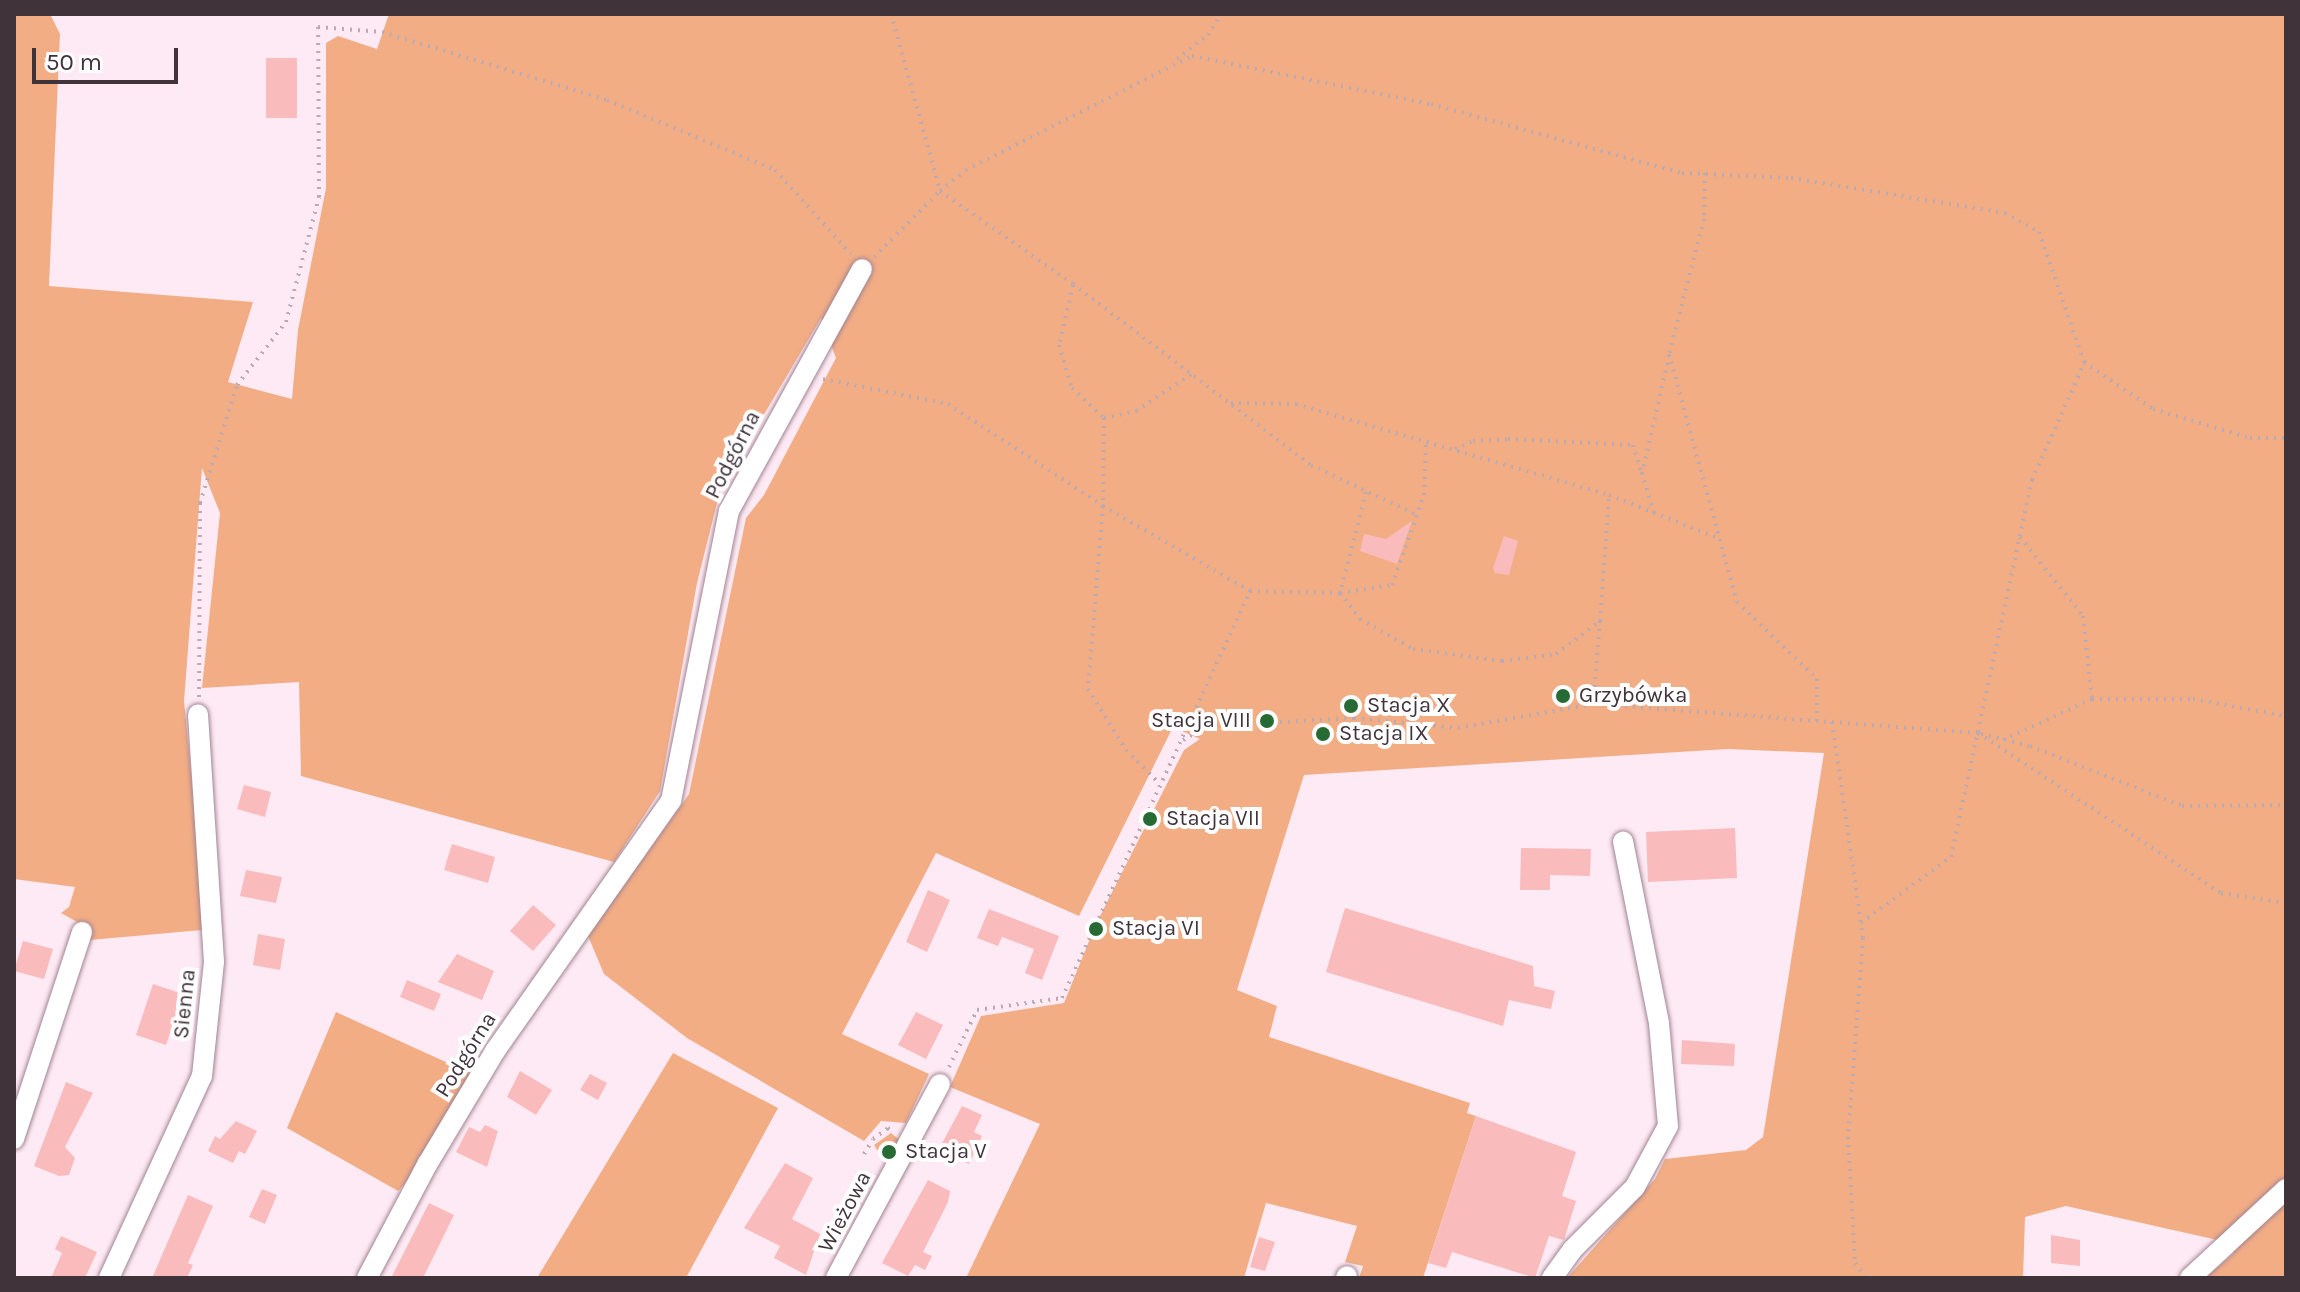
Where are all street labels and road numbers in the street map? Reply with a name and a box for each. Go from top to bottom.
street label: Podgórna [700,407,766,503]
street label: Sienna [168,968,202,1040]
street label: Podgórna [430,1008,502,1102]
street label: Wieżowa [813,1167,877,1257]

